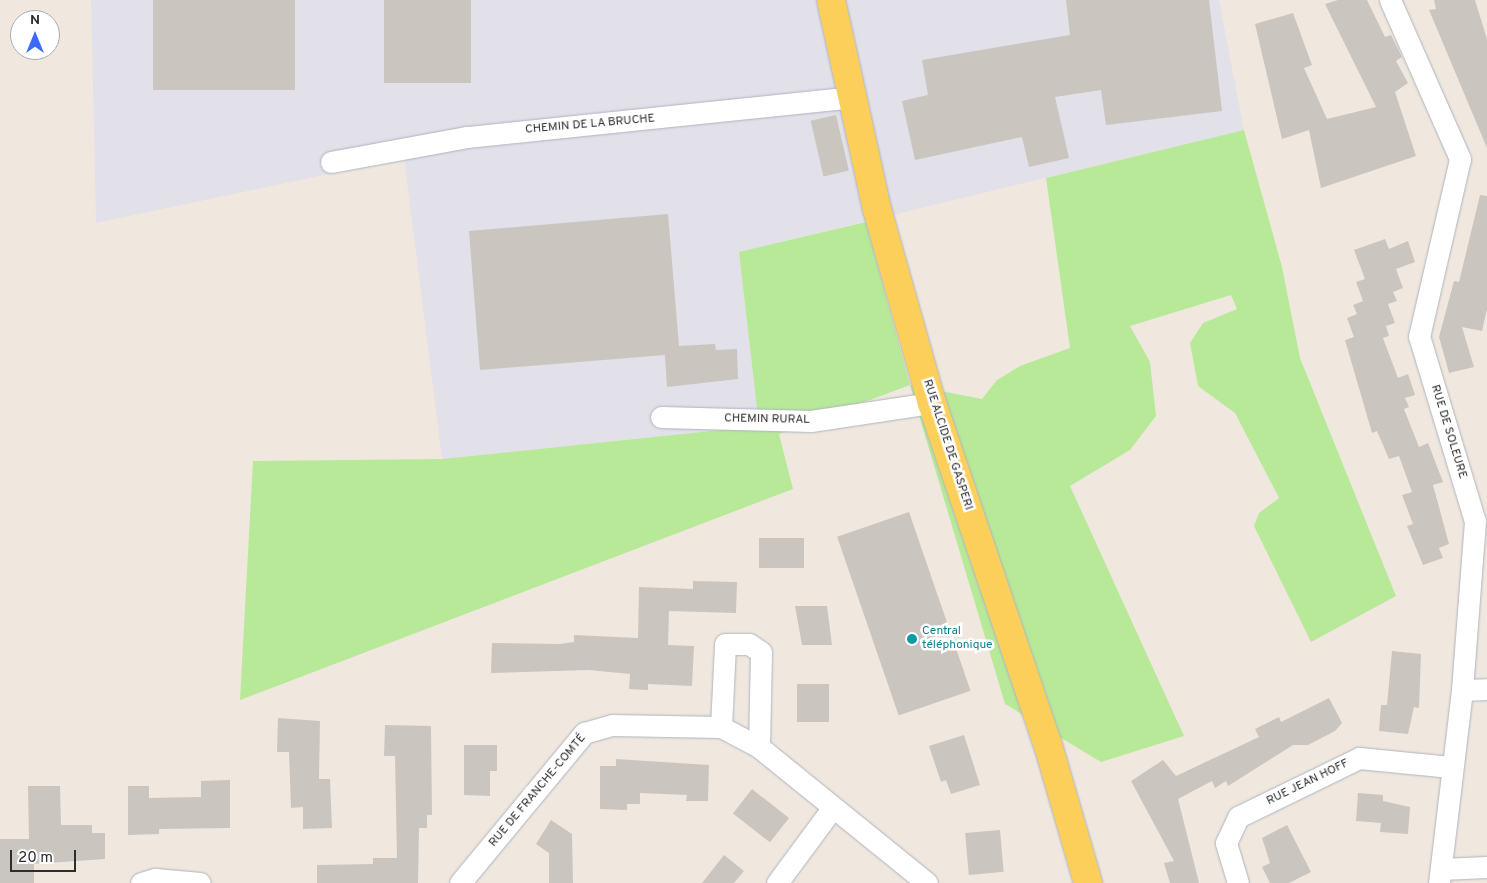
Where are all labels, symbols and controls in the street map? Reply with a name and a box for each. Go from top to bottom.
north arrow [10,10,60,60]
text: N [30,12,40,29]
street label: CHEMIN DE LA BRUCHE [524,112,656,138]
street label: RUE ALCIDE DE GASPERI [919,378,975,512]
street label: RUE DE SOLEURE [1427,383,1469,481]
street label: CHEMIN RURAL [724,412,810,428]
place label: Central téléphonique [922,625,993,653]
marker: Central téléphonique [906,633,918,645]
street label: RUE DE FRANCHE-COMTÉ [487,732,589,850]
street label: RUE JEAN HOFF [1265,757,1351,809]
scale bar [12,840,79,872]
text: 20 m [18,849,53,868]

